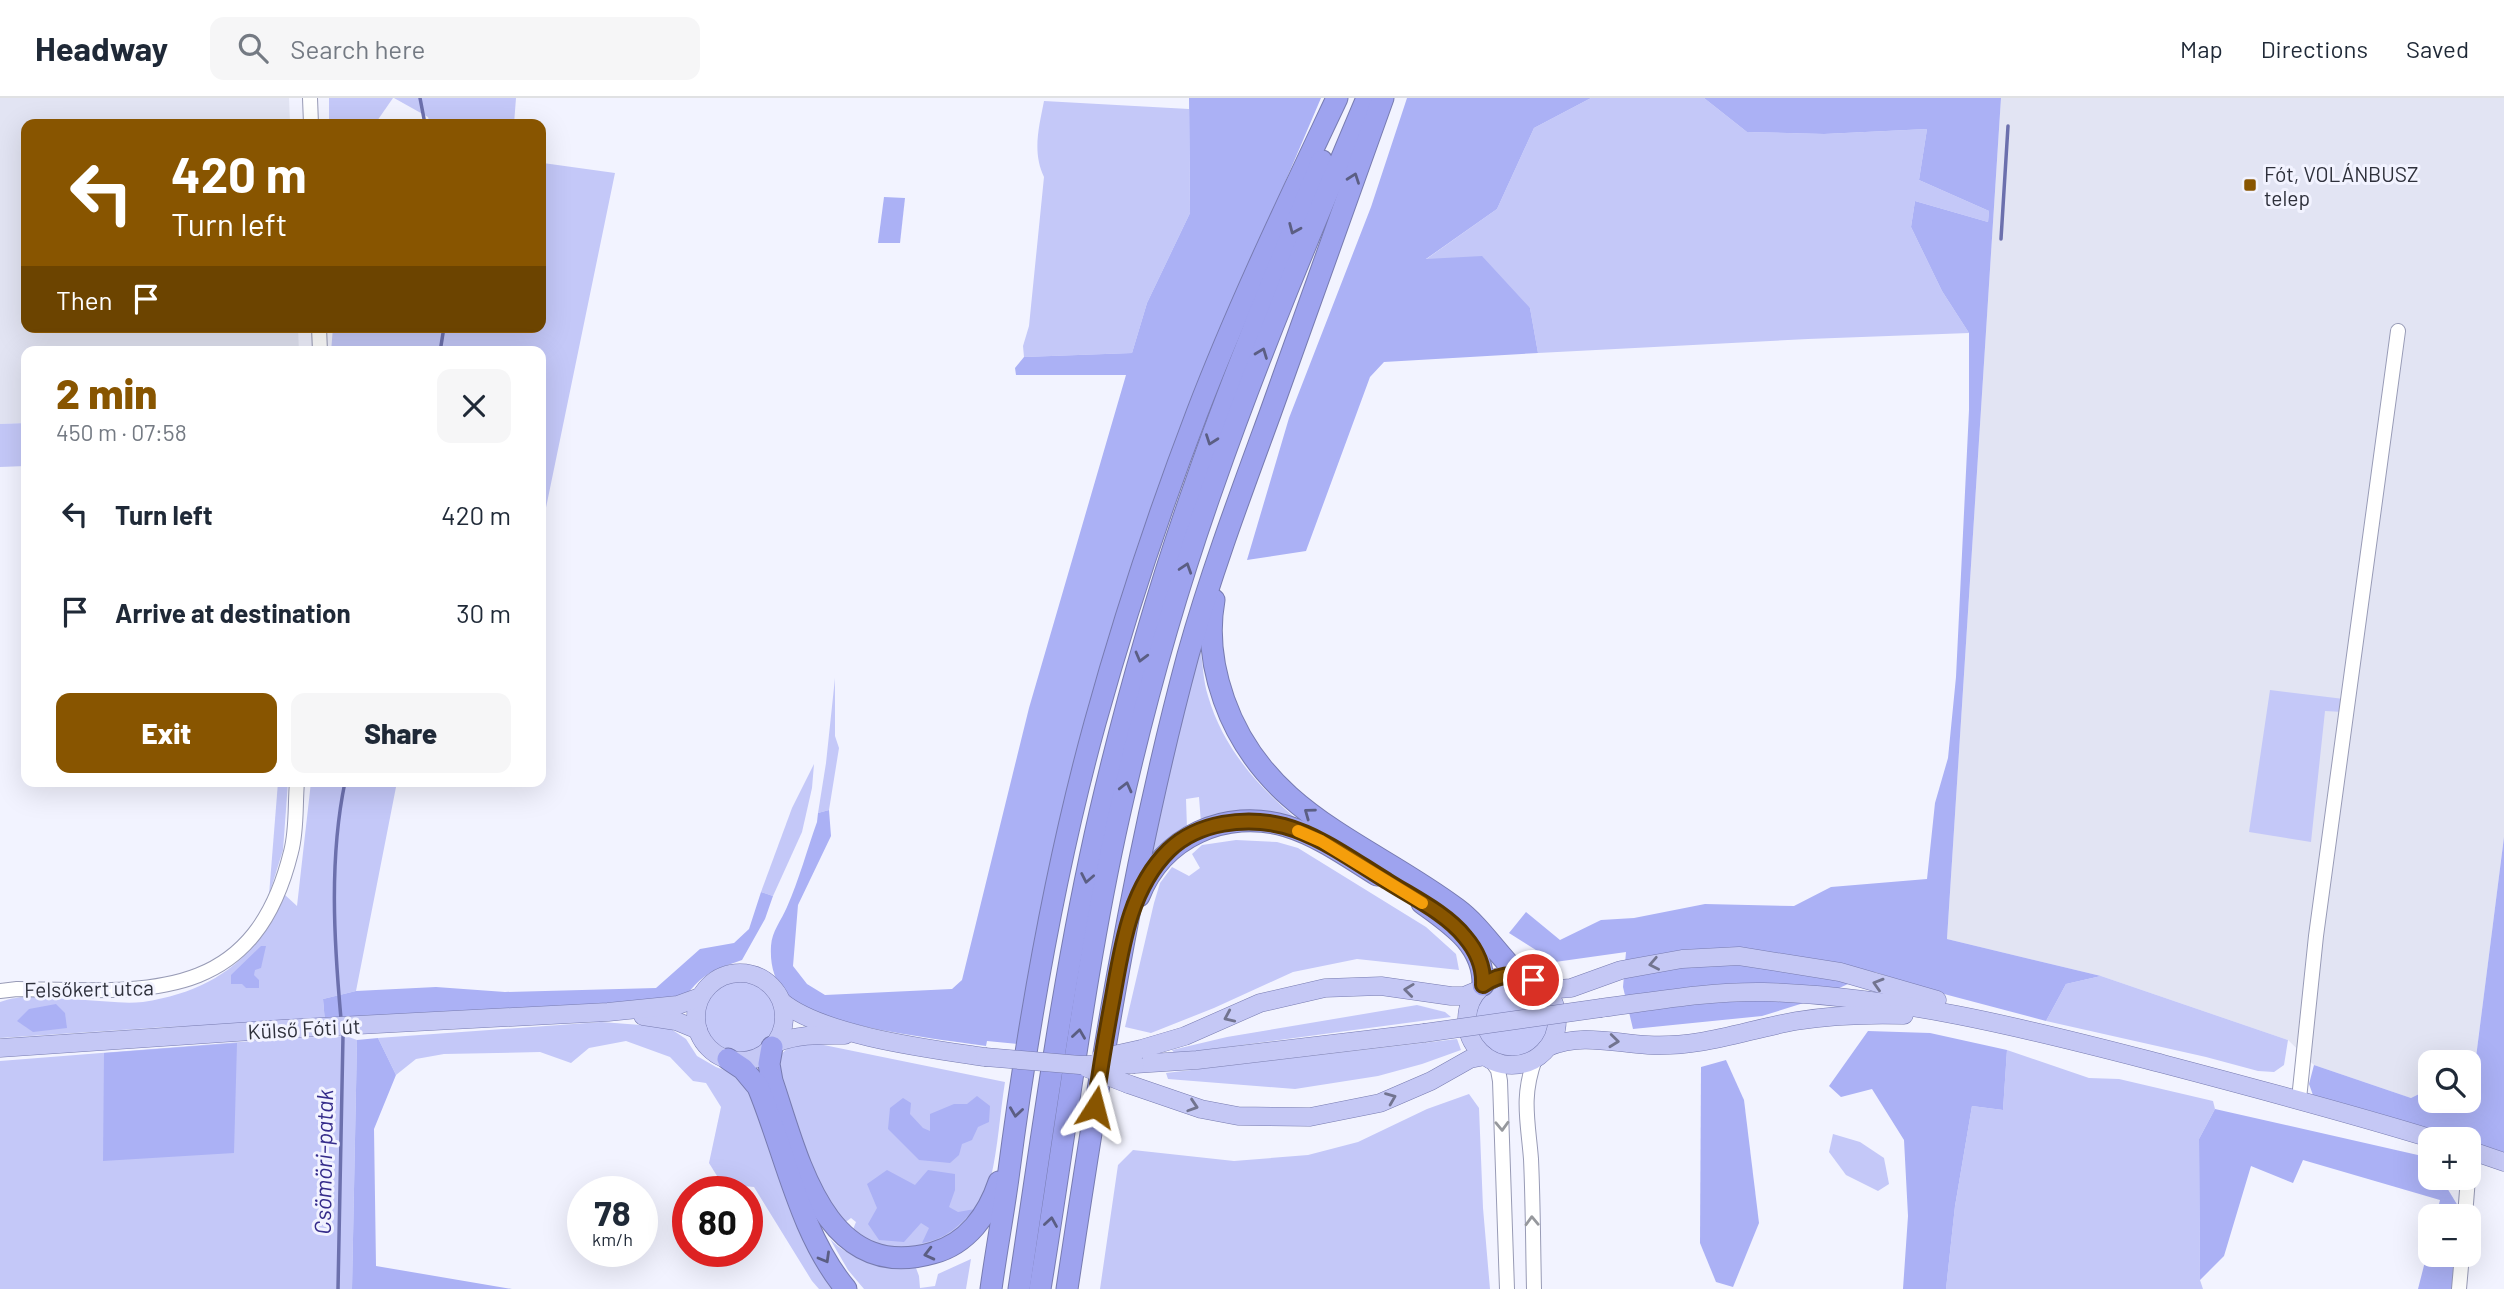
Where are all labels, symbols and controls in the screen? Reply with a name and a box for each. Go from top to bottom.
search box [210,17,700,80]
text: Headway [35,28,168,68]
icon: search [234,29,272,67]
text: Search here [290,33,425,64]
text: Map [2180,34,2223,63]
text: Directions [2261,34,2368,63]
text: Saved [2406,34,2469,63]
text: 420 m [171,144,307,203]
icon: left [56,147,147,238]
place label: Fót, VOLÁNBUSZ telep [2264,161,2419,210]
one-way arrow [1346,173,1360,185]
marker: Fót, VOLÁNBUSZ telep [2242,177,2258,193]
text: Turn left [171,204,288,242]
one-way arrow [1288,221,1302,234]
icon: arrive [127,280,165,318]
text: Then [56,284,113,315]
one-way arrow [1254,348,1268,360]
text: 2 min [56,367,157,417]
button: close [437,369,511,443]
text: 450 m · 07:58 [56,418,187,446]
one-way arrow [1205,434,1219,446]
icon: left [56,495,94,533]
text: Turn left [115,499,213,530]
text: 420 m [441,499,511,530]
one-way arrow [1178,562,1192,574]
icon: arrive [56,593,94,631]
text: Arrive at destination [115,597,351,628]
text: 30 m [456,597,511,628]
one-way arrow [1135,651,1150,663]
button: Exit [56,693,277,773]
button: Share [291,693,511,773]
one-way arrow [1118,781,1132,793]
one-way arrow [1304,808,1317,821]
one-way arrow [1081,872,1096,884]
pin [1503,950,1563,1010]
one-way arrow [1648,956,1660,971]
icon: arrive [1514,961,1552,999]
street label: Felsőkert utca [24,974,154,1002]
one-way arrow [1872,978,1885,992]
one-way arrow [1404,982,1415,997]
one-way arrow [1224,1009,1236,1023]
street label: Külső Fóti út [247,1013,361,1043]
one-way arrow [1071,1029,1086,1040]
one-way arrow [1609,1033,1620,1048]
map controls [2418,1050,2481,1267]
button: search [2418,1050,2481,1113]
position arrow [1058,1070,1132,1144]
water label: Csömöri-patak [308,1089,338,1235]
one-way arrow [1384,1093,1396,1107]
one-way arrow [1186,1098,1199,1112]
one-way arrow [1008,1106,1023,1118]
one-way arrow [1494,1121,1509,1132]
button: + [2418,1127,2481,1190]
speed limit sign: 80 [672,1176,763,1267]
text: 78 [594,1191,631,1233]
button: − [2418,1204,2481,1267]
one-way arrow [1525,1215,1540,1226]
one-way arrow [1043,1216,1058,1228]
text: km/h [592,1228,633,1250]
one-way arrow [923,1246,935,1260]
one-way arrow [817,1251,830,1263]

